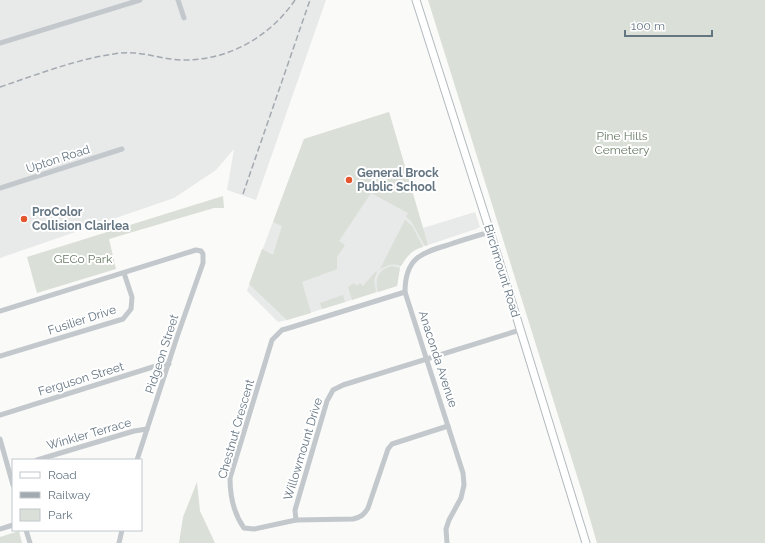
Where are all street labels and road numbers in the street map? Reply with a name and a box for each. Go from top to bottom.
street label: Upton Road [24,142,92,176]
street label: Birchmount Road [481,223,523,319]
street label: Fusilier Drive [46,302,118,338]
street label: Anaconda Avenue [416,309,460,409]
street label: Pidgeon Street [143,313,181,395]
street label: Ferguson Street [37,359,125,399]
street label: Chestnut Crescent [215,378,257,480]
street label: Willowmount Drive [281,396,325,502]
street label: Winkler Terrace [45,415,133,453]

